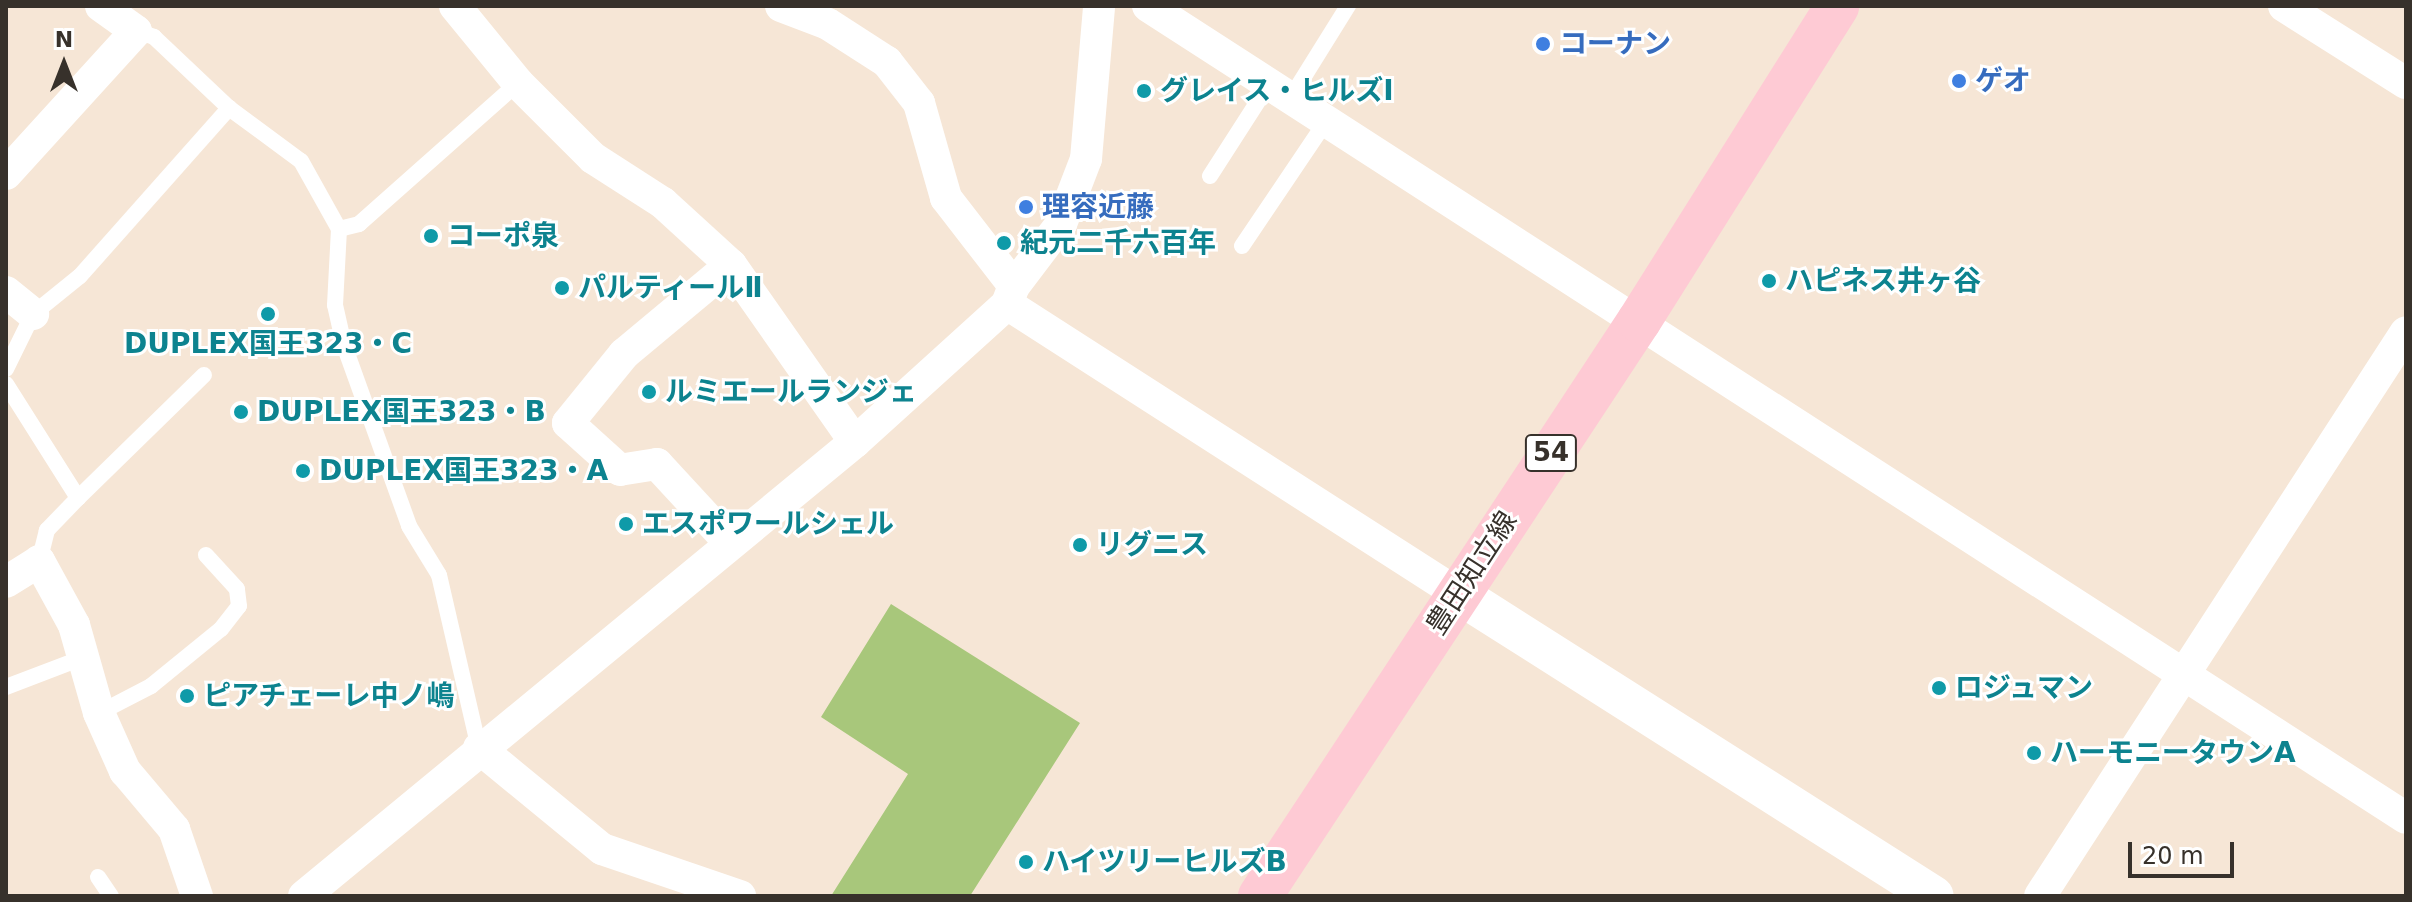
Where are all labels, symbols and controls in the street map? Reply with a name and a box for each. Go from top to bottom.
north arrow [24,24,104,104]
text: N [55,27,73,52]
place label: コーナン [1559,27,1671,61]
marker: コーナン [1534,35,1552,53]
place label: ゲオ [1975,64,2031,98]
marker: ゲオ [1950,72,1968,90]
place label: グレイス・ヒルズⅠ [1160,74,1394,108]
marker: グレイス・ヒルズⅠ [1135,82,1153,100]
place label: 理容近藤 [1042,190,1154,224]
marker: 理容近藤 [1017,198,1035,216]
place label: コーポ泉 [447,219,559,253]
place label: 紀元二千六百年 [1020,226,1216,260]
marker: コーポ泉 [422,227,440,245]
marker: 紀元二千六百年 [995,234,1013,252]
place label: ハピネス井ヶ谷 [1785,264,1981,298]
place label: パルティールⅡ [578,271,764,305]
marker: ハピネス井ヶ谷 [1760,272,1778,290]
marker: パルティールⅡ [553,279,571,297]
marker: DUPLEX国王323・C [259,305,277,323]
place label: DUPLEX国王323・C [124,327,412,361]
place label: ルミエールランジェ [665,375,917,409]
marker: ルミエールランジェ [640,383,658,401]
place label: DUPLEX国王323・B [257,395,546,429]
marker: DUPLEX国王323・B [232,403,250,421]
road number: 54 [1523,431,1579,475]
place label: DUPLEX国王323・A [319,454,608,488]
marker: DUPLEX国王323・A [294,462,312,480]
street label: 豊田知立線 [1420,505,1524,641]
place label: エスポワールシェル [642,507,894,541]
marker: エスポワールシェル [617,515,635,533]
place label: リグニス [1096,528,1208,562]
marker: リグニス [1071,536,1089,554]
place label: ロジュマン [1955,671,2095,705]
place label: ピアチェーレ中ノ嶋 [203,679,455,713]
marker: ロジュマン [1930,679,1948,697]
marker: ピアチェーレ中ノ嶋 [178,687,196,705]
place label: ハーモニータウンA [2050,736,2296,770]
marker: ハーモニータウンA [2025,744,2043,762]
scale bar [2132,826,2238,876]
text: 20 m [2142,842,2204,870]
place label: ハイツリーヒルズB [1042,845,1287,879]
marker: ハイツリーヒルズB [1017,853,1035,871]

